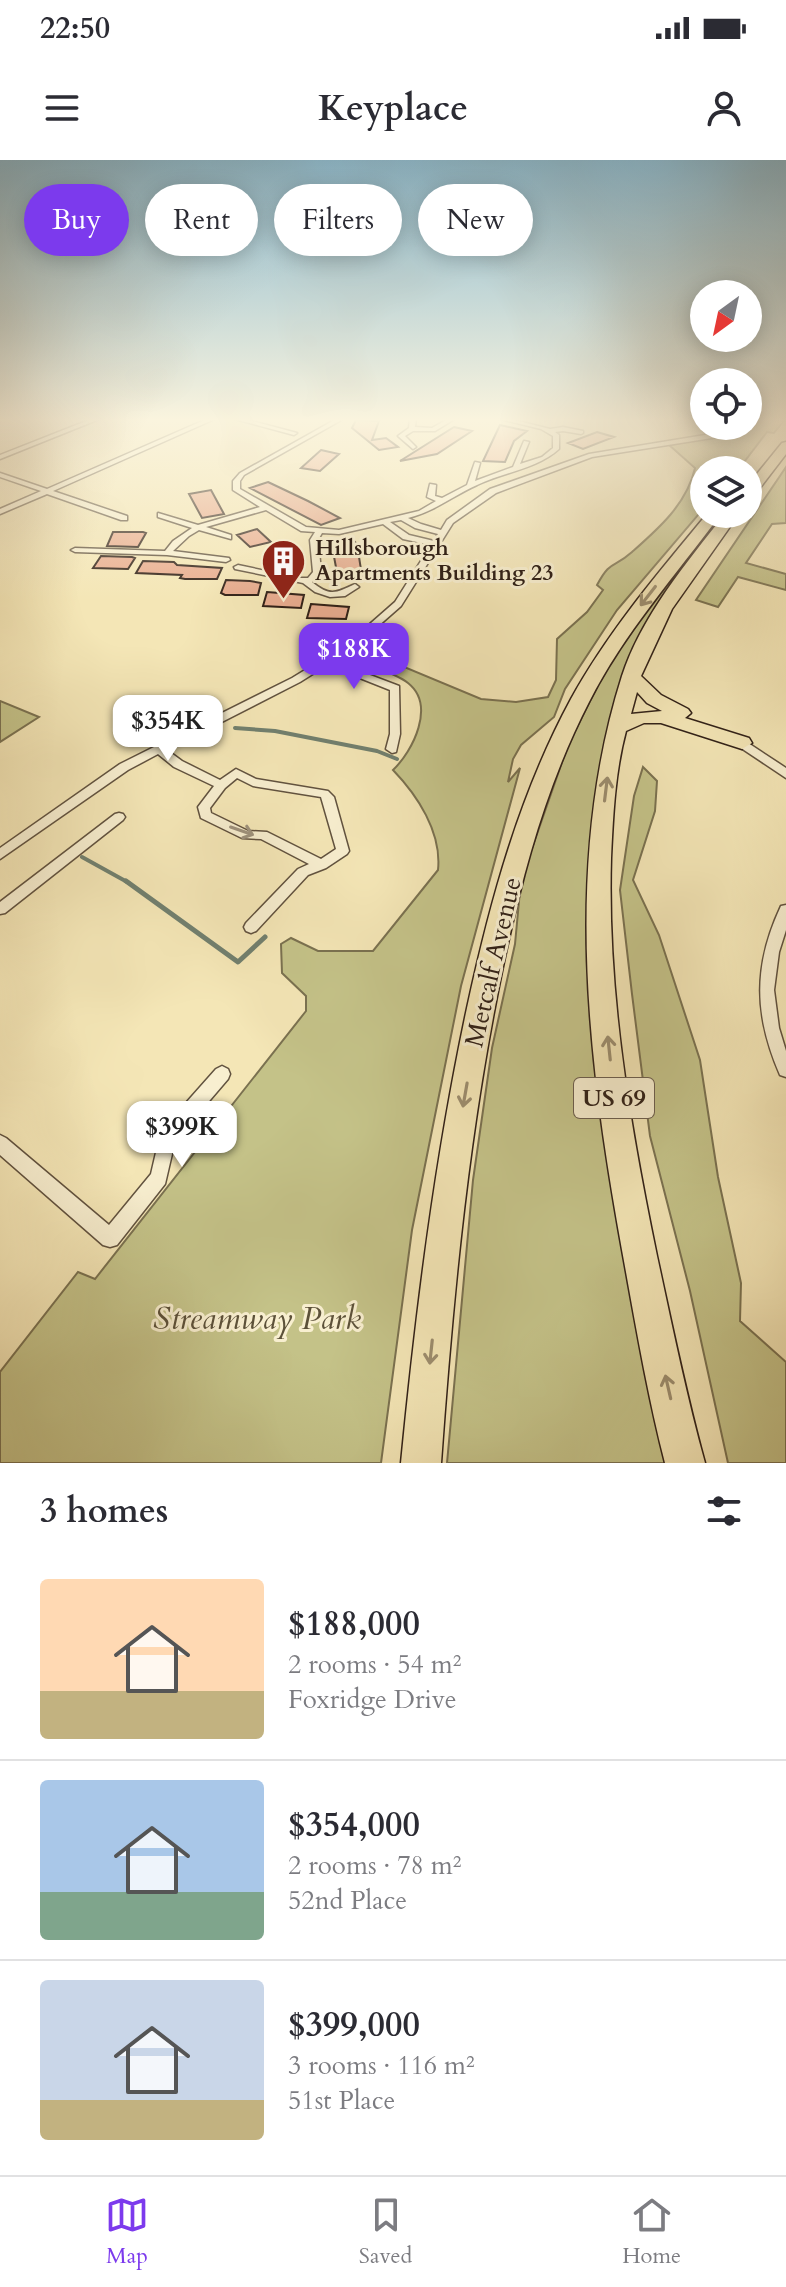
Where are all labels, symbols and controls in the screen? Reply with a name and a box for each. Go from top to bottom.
text: 22:50 [40,8,110,49]
text: Keyplace [318,84,468,133]
icon: menu [40,86,84,130]
icon: person [702,86,746,130]
chip: Buy [24,184,129,256]
chip: Rent [145,184,258,256]
chip: Filters [274,184,402,256]
chip: New [418,184,533,256]
north arrow [690,280,762,352]
map controls [690,280,762,528]
button: locate [690,368,762,440]
button: layers [690,456,762,528]
place label: Hillsborough Apartments Building 23 [315,533,554,588]
building icon: Hillsborough Apartments Building 23 [260,537,308,600]
one-way arrow [639,585,656,606]
pin: $188K [298,623,410,691]
text: $188K [317,631,391,666]
pin: $354K [112,695,224,763]
text: $354K [131,703,205,738]
one-way arrow [598,776,613,803]
one-way arrow [229,825,254,840]
street label: Metcalf Avenue [456,874,530,1050]
one-way arrow [601,1035,616,1062]
road number: US 69 [574,1078,654,1118]
one-way arrow [456,1082,471,1107]
pin: $399K [126,1101,238,1169]
text: $399K [145,1109,219,1144]
park label: Streamway Park [153,1297,361,1341]
one-way arrow [423,1339,438,1365]
one-way arrow [660,1375,675,1400]
text: 3 homes [40,1488,168,1534]
icon: filters [702,1489,746,1533]
text: $188,000 [288,1601,420,1647]
icon: home [104,1611,200,1707]
text: 2 rooms · 54 m² [288,1647,461,1682]
text: Foxridge Drive [288,1682,457,1717]
text: $354,000 [288,1802,420,1848]
icon: home [104,1812,200,1908]
text: 2 rooms · 78 m² [288,1848,461,1883]
text: 52nd Place [288,1883,407,1918]
text: $399,000 [288,2002,420,2048]
icon: home [104,2012,200,2108]
text: 3 rooms · 116 m² [288,2048,475,2083]
text: 51st Place [288,2083,395,2118]
tab: Map [105,2193,149,2271]
tab: Saved [359,2193,412,2271]
tab: Home [622,2193,681,2271]

